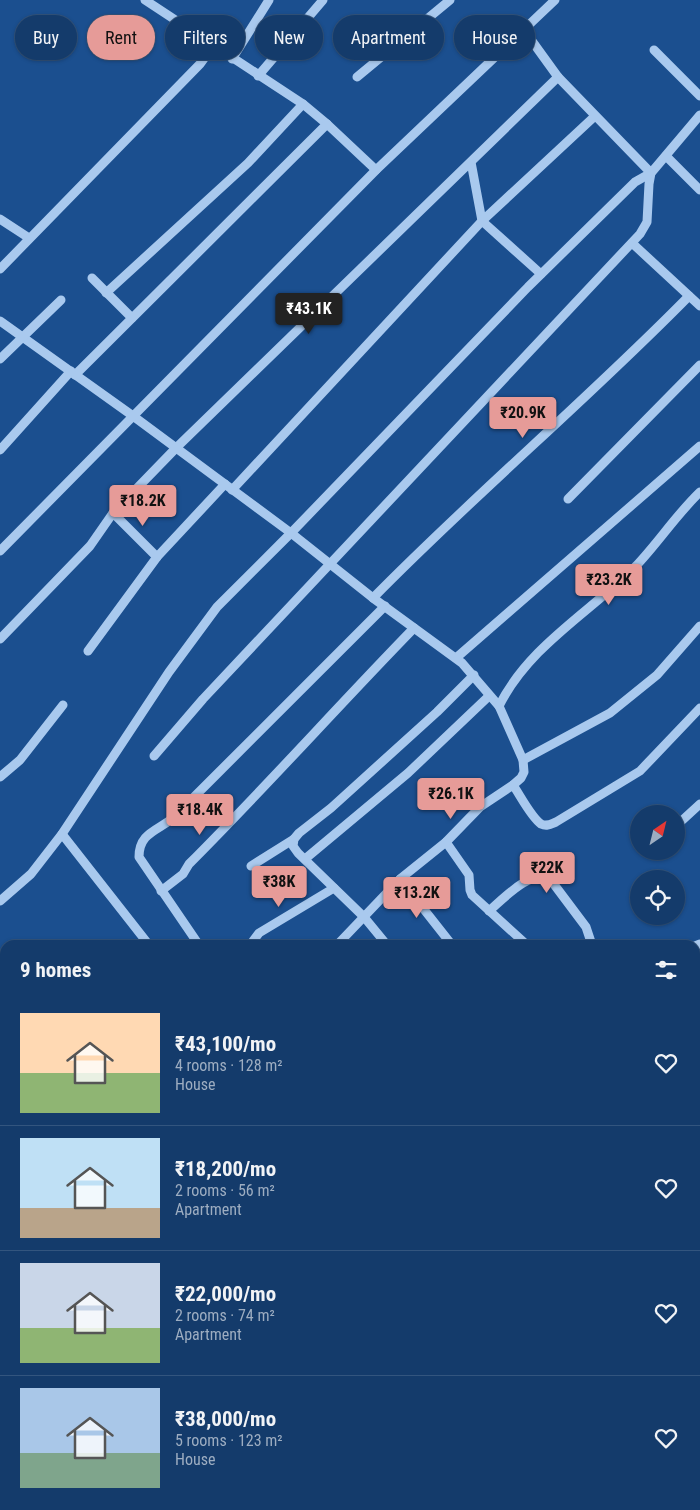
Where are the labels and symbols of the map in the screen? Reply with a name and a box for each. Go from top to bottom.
pin: ₹43.1K [268,292,350,335]
pin: ₹20.9K [482,396,564,439]
pin: ₹18.2K [102,484,184,527]
pin: ₹23.2K [568,564,650,606]
pin: ₹26.1K [410,778,492,820]
pin: ₹18.4K [159,794,241,836]
north arrow [630,805,685,860]
pin: ₹22K [517,852,577,894]
pin: ₹38K [249,866,309,908]
pin: ₹13.2K [376,876,458,919]

